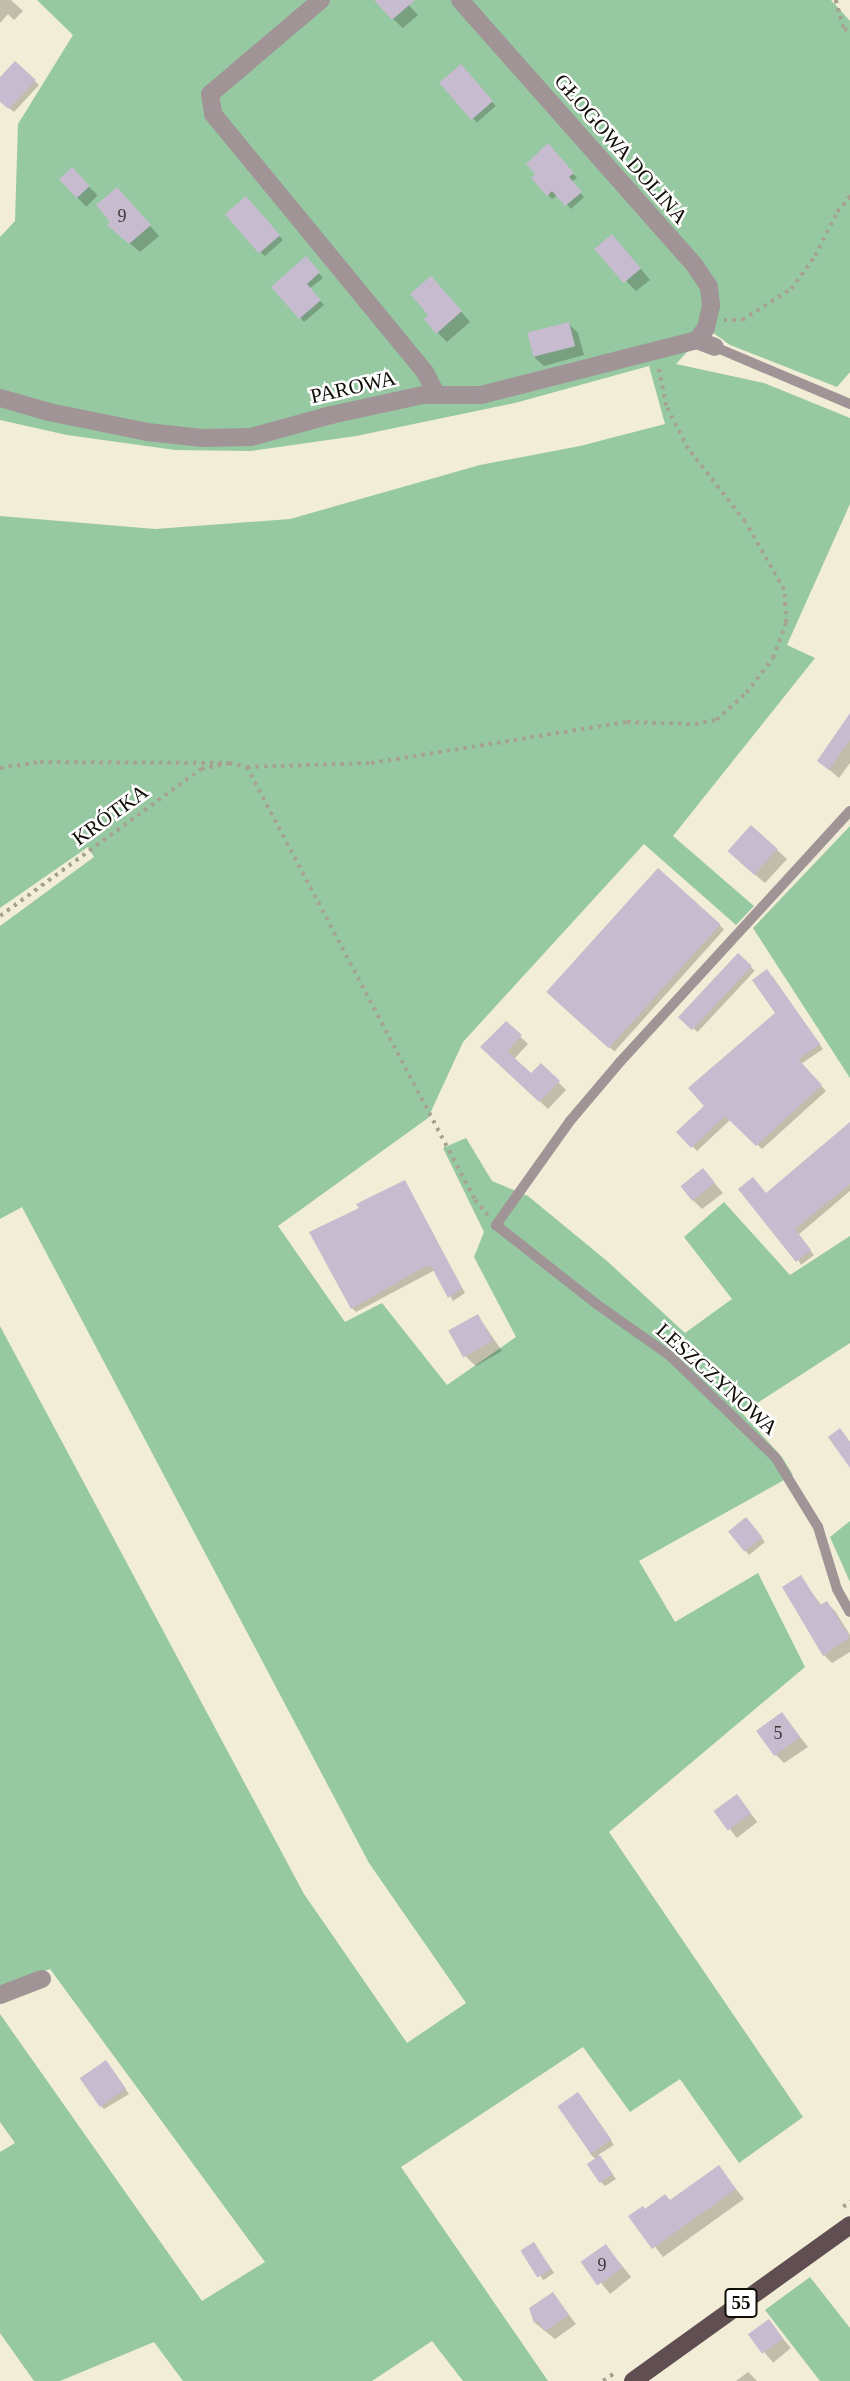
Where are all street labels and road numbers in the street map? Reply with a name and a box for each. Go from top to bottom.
street label: GŁOGOWA DOLINA [549,68,693,230]
street label: PAROWA [308,365,398,409]
street label: KRÓTKA [67,779,153,851]
street label: LESZCZYNOWA [651,1318,783,1440]
road number: 55 [724,2288,758,2318]

